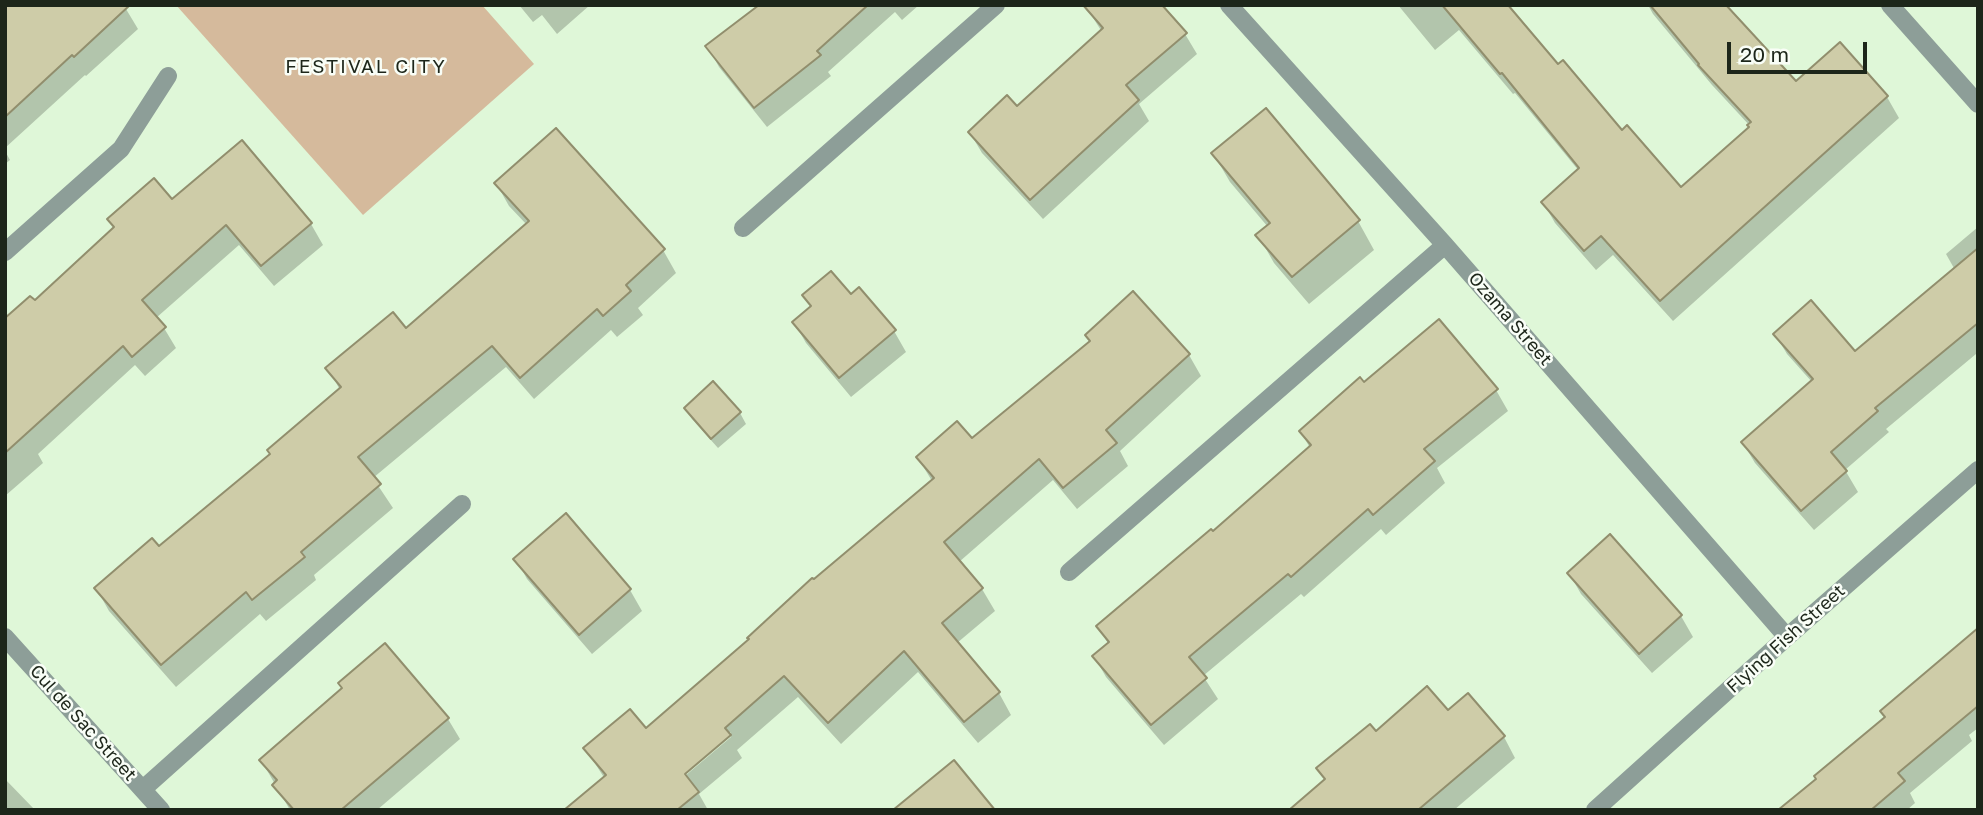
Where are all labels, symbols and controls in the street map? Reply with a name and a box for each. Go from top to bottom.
scale bar [1731,28,1871,72]
text: 20 m [1740,41,1789,67]
district label: FESTIVAL CITY [287,56,445,78]
street label: Ozama Street [1464,268,1556,370]
street label: Flying Fish Street [1722,580,1850,698]
street label: Cul de Sac Street [25,661,141,785]

